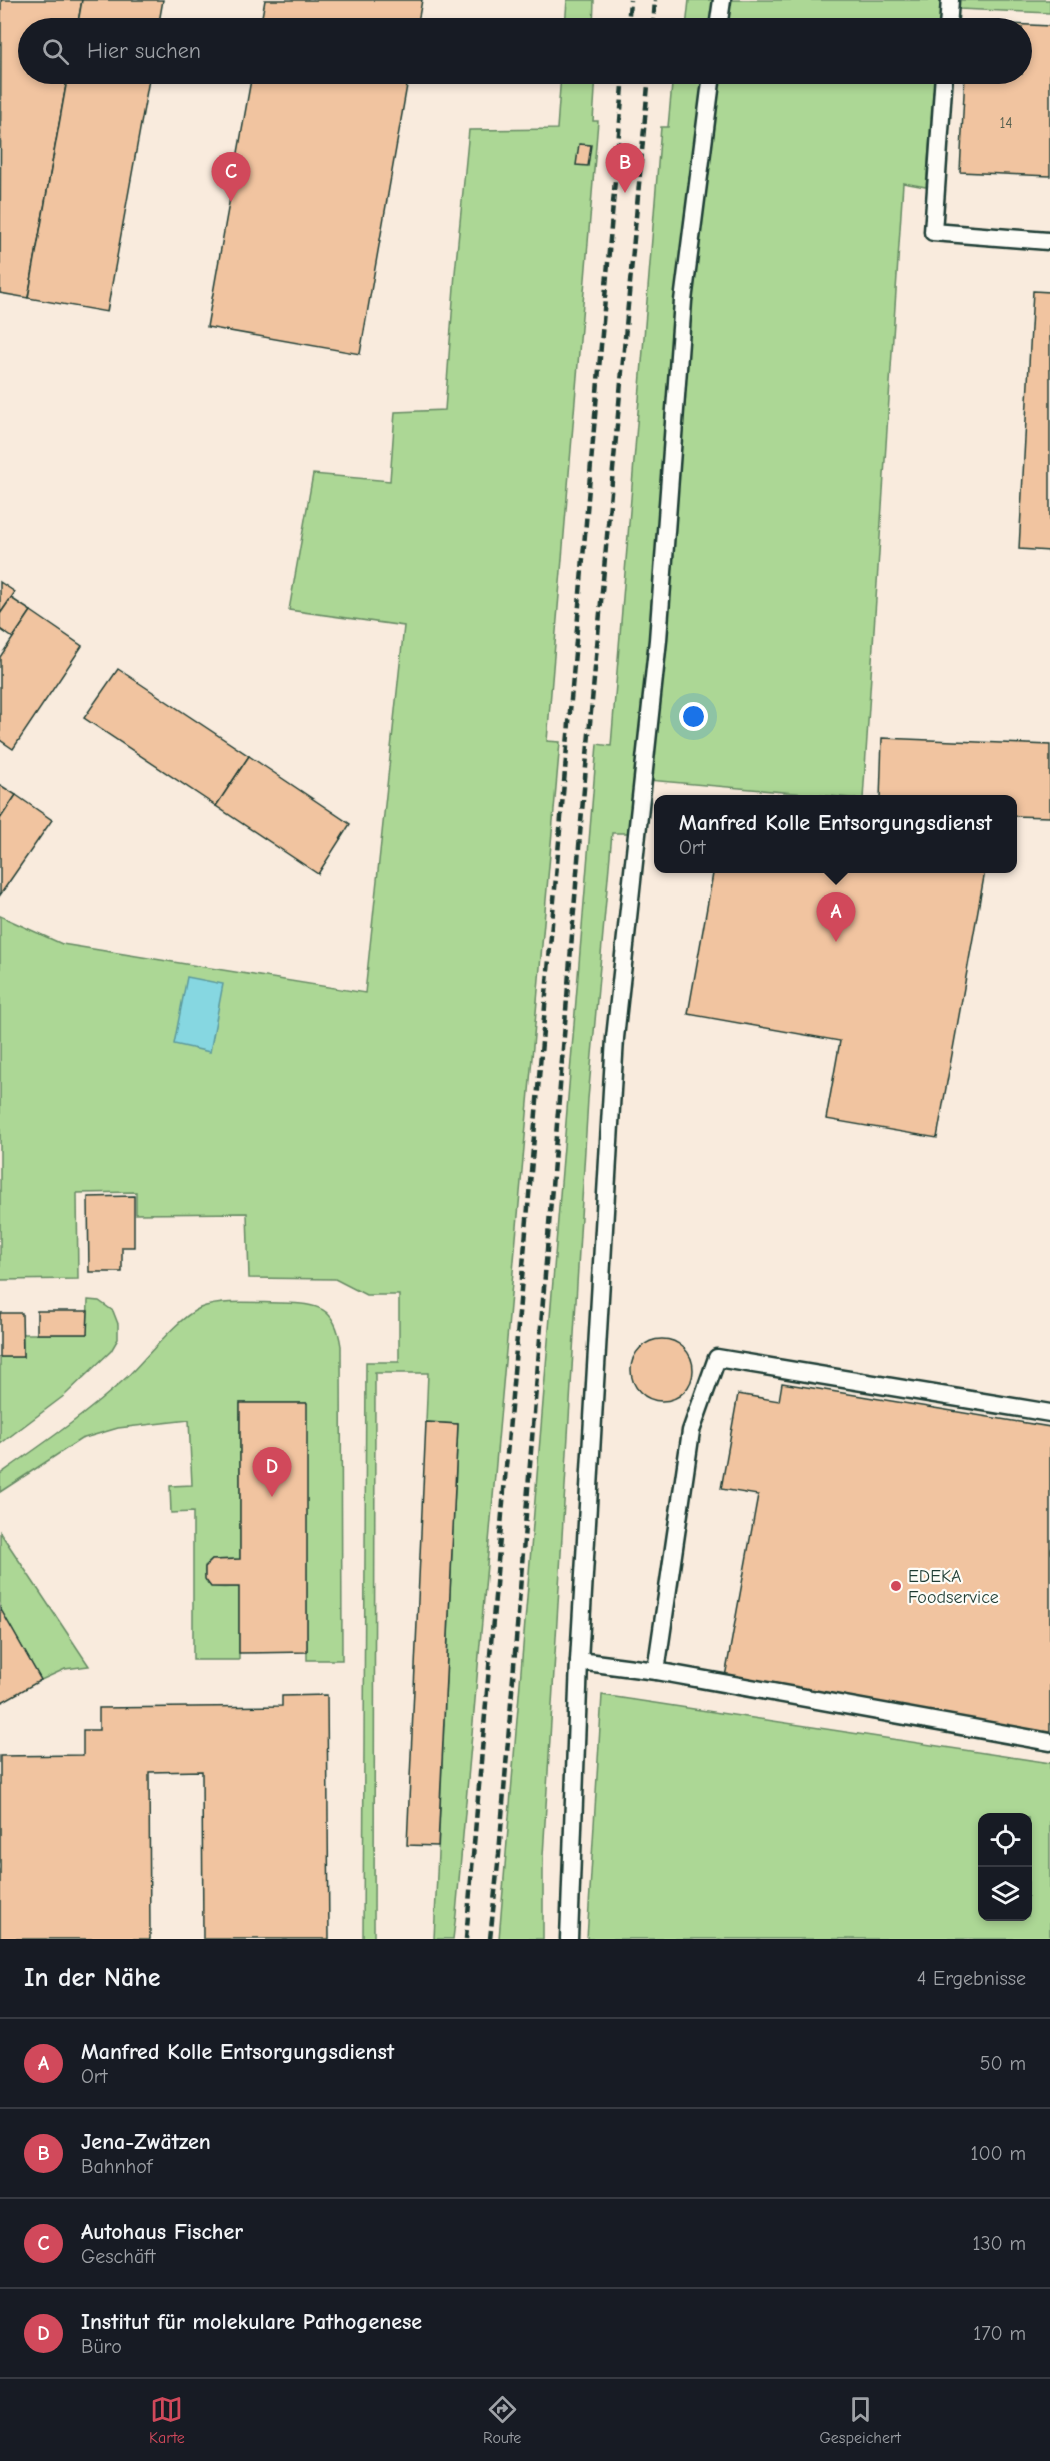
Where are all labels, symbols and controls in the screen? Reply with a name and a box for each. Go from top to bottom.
search box [18,18,1032,84]
icon: search [39,35,72,68]
text: Hier suchen [87,38,201,64]
house number: 14 [999,114,1013,132]
pin: B [606,144,644,193]
pin: C [212,152,250,202]
your location [679,702,708,731]
popup [654,795,1017,873]
text: Manfred Kolle Entsorgungsdienst [679,810,992,836]
text: Ort [679,836,705,859]
pin: A [816,892,856,942]
pin: D [252,1448,292,1497]
place label: EDEKA Foodservice [908,1566,999,1608]
marker: EDEKA Foodservice [889,1579,903,1593]
map controls [978,1813,1032,1921]
button: locate [978,1813,1032,1867]
button: layers [978,1867,1032,1921]
text: In der Nähe [24,1963,161,1993]
text: 4 Ergebnisse [917,1967,1026,1990]
text: Manfred Kolle Entsorgungsdienst [81,2039,394,2065]
text: A [38,2052,49,2075]
text: 50 m [980,2052,1026,2075]
text: Ort [81,2065,108,2088]
text: Jena-Zwätzen [81,2129,211,2155]
text: B [37,2142,50,2165]
text: 100 m [971,2142,1026,2165]
text: Bahnhof [81,2155,152,2178]
text: Autohaus Fischer [81,2219,243,2245]
text: C [37,2232,50,2255]
text: 130 m [973,2232,1026,2255]
text: Geschäft [81,2245,156,2268]
text: Institut für molekulare Pathogenese [81,2309,422,2335]
text: D [37,2322,50,2345]
text: 170 m [973,2322,1026,2345]
text: Büro [81,2335,122,2358]
tab: Karte [149,2393,185,2447]
tab: Route [483,2393,521,2447]
tab: Gespeichert [819,2393,901,2447]

